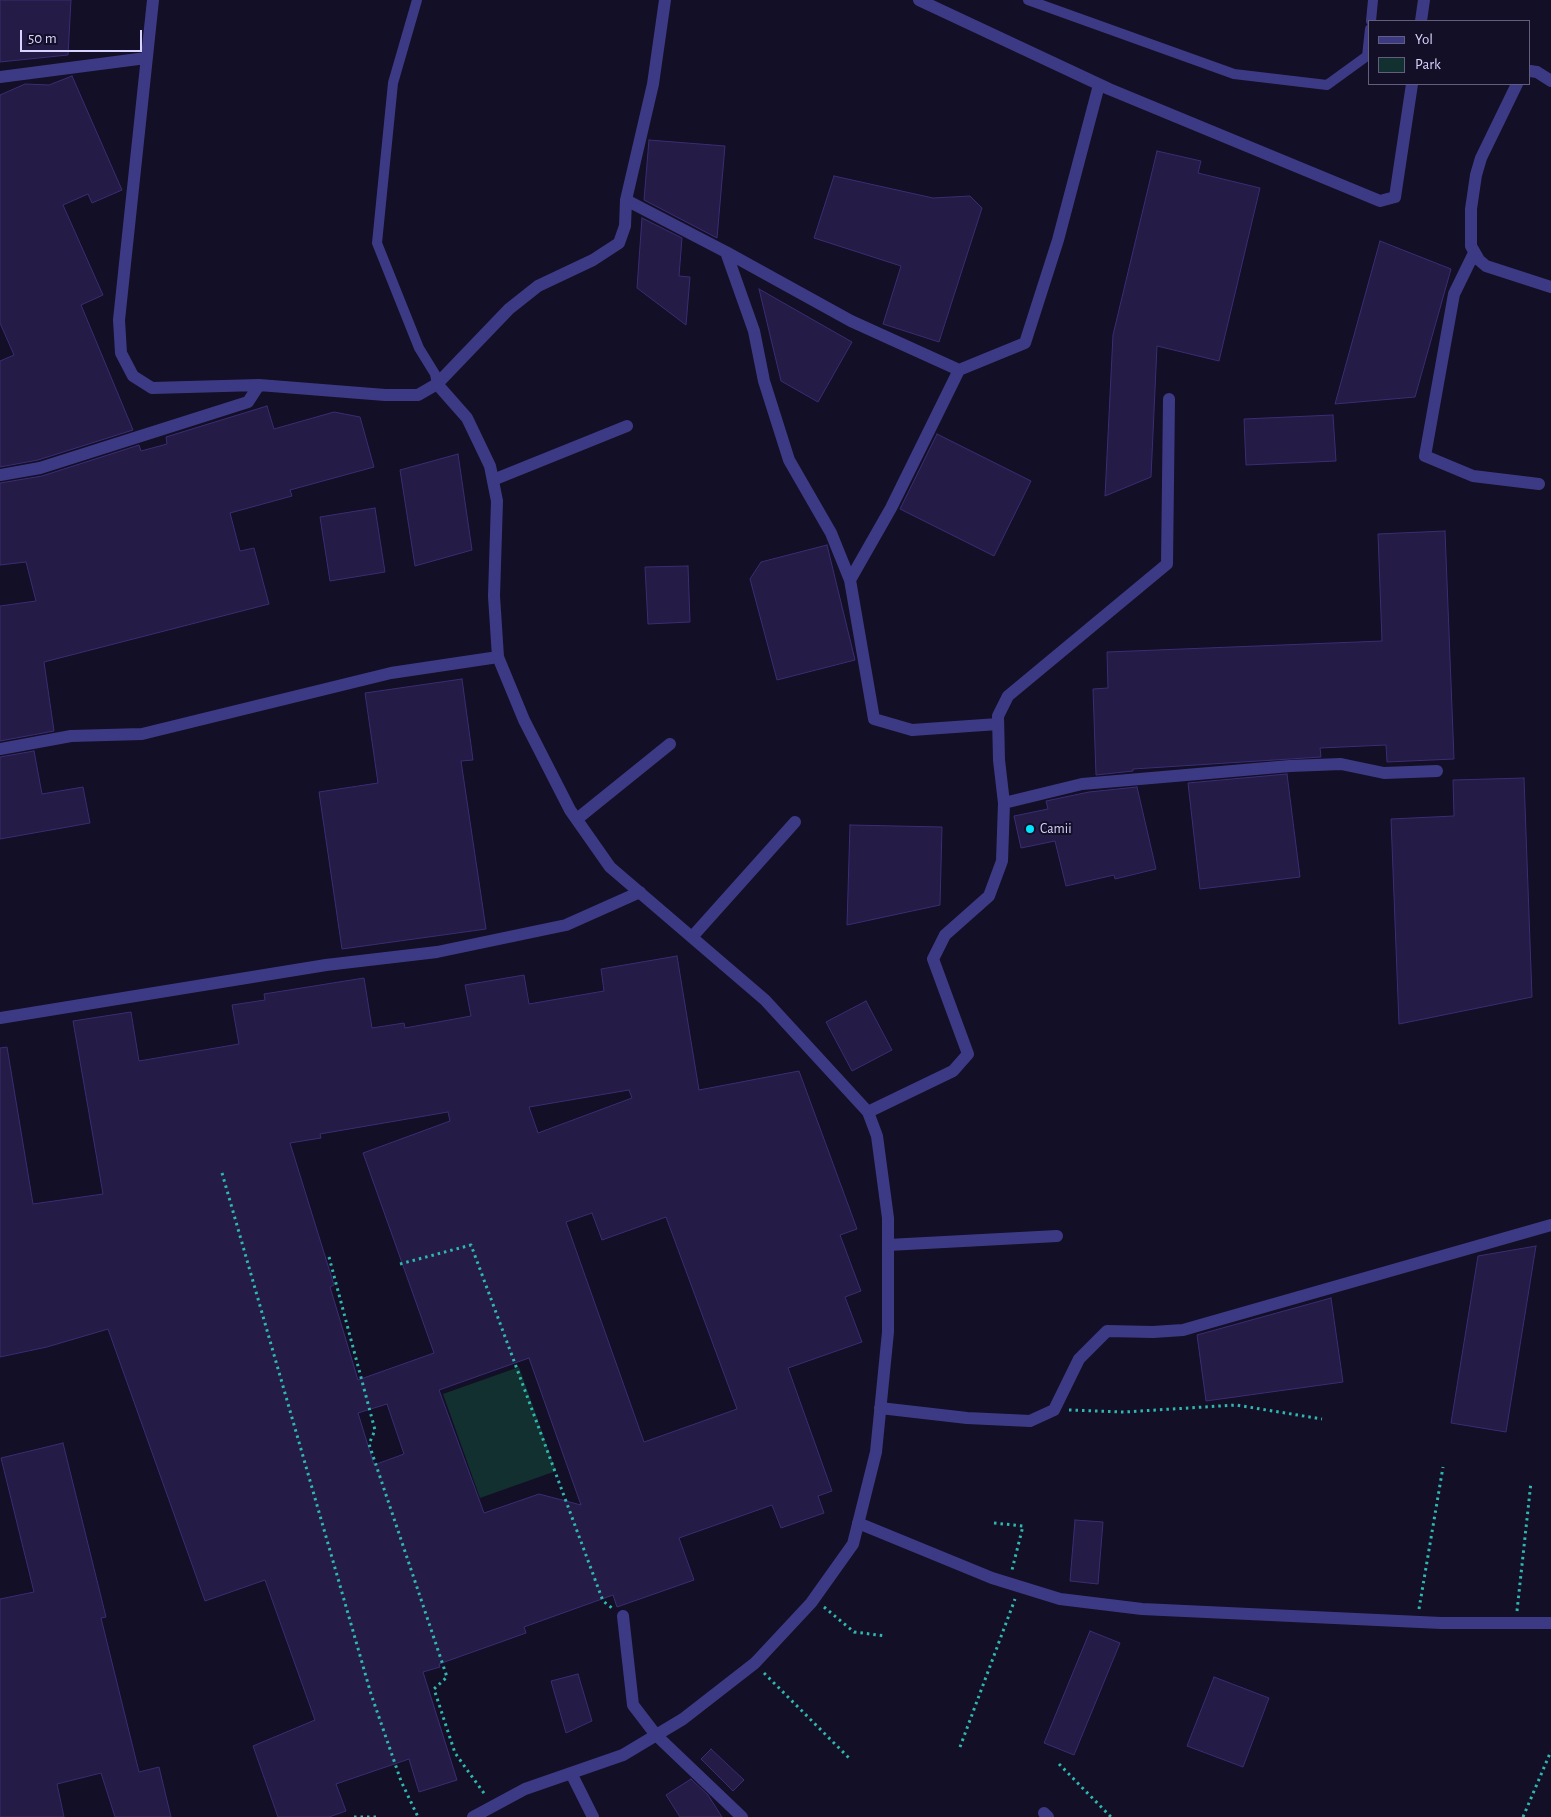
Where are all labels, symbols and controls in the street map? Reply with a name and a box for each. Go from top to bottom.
scale bar [22,20,145,52]
legend [1368,20,1531,85]
text: 50 m [28,31,57,46]
text: Yol [1415,32,1433,47]
text: Park [1415,57,1441,72]
place label: Camii [1040,821,1072,837]
marker: Camii [1024,823,1036,835]

